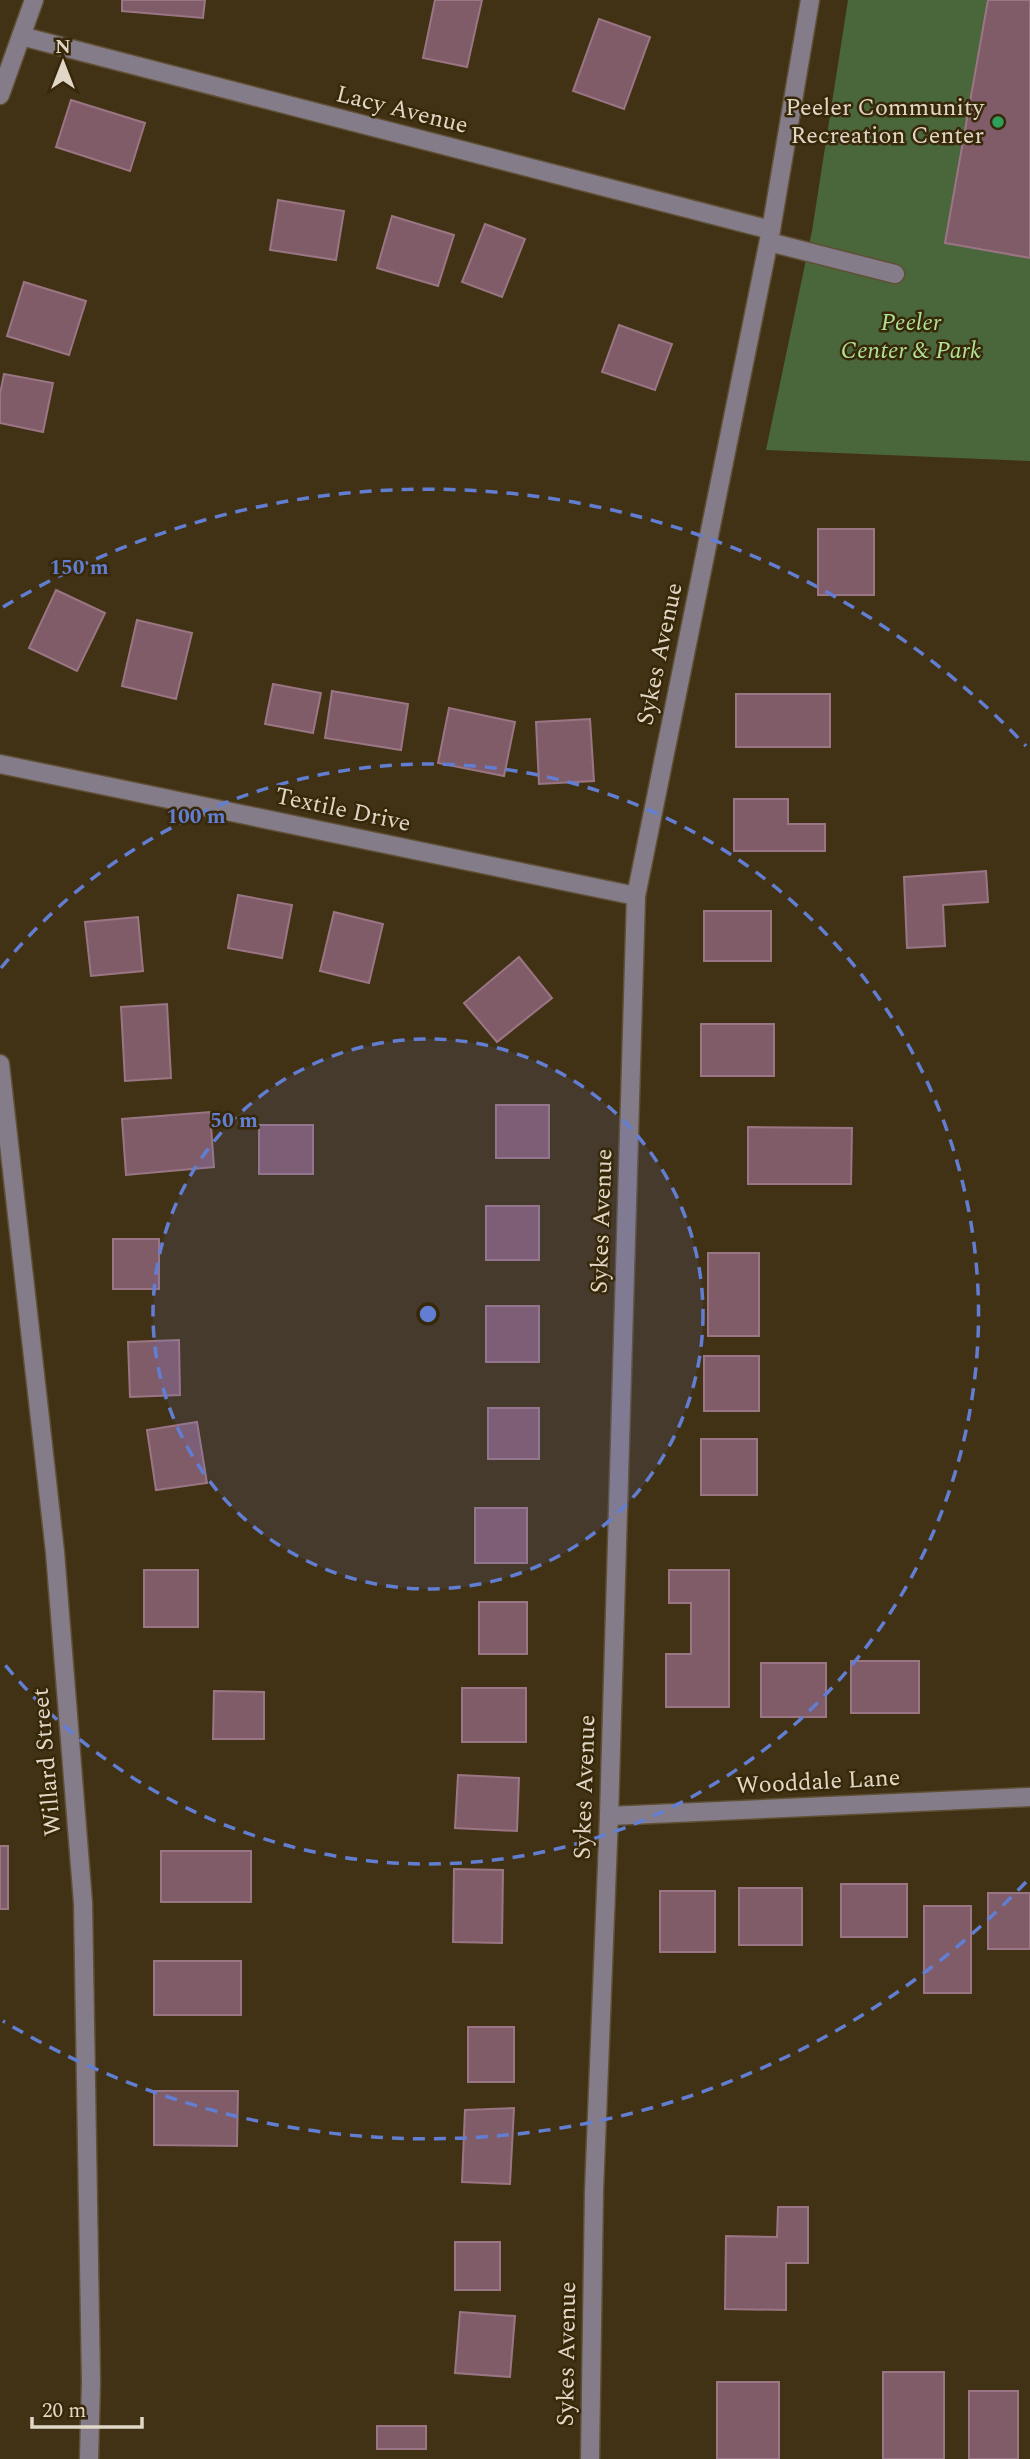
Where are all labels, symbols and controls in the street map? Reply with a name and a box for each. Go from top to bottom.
north arrow [28,28,98,98]
text: N [55,33,71,62]
street label: Lacy Avenue [332,76,472,144]
place label: Peeler Community Recreation Center [785,90,985,154]
marker: Peeler Community Recreation Center [990,114,1006,130]
park label: Peeler Center & Park [841,305,981,369]
text: 150 m [49,552,109,584]
street label: Sykes Avenue [627,579,693,729]
street label: Textile Drive [272,778,414,842]
text: 100 m [166,801,226,833]
text: 50 m [210,1105,258,1137]
street label: Sykes Avenue [581,1148,623,1294]
centre of rings [416,1302,440,1326]
street label: Willard Street [23,1686,71,1838]
street label: Sykes Avenue [564,1714,606,1860]
street label: Wooddale Lane [735,1760,901,1804]
street label: Sykes Avenue [548,2281,586,2427]
scale bar [32,2386,142,2430]
text: 20 m [42,2395,86,2427]

